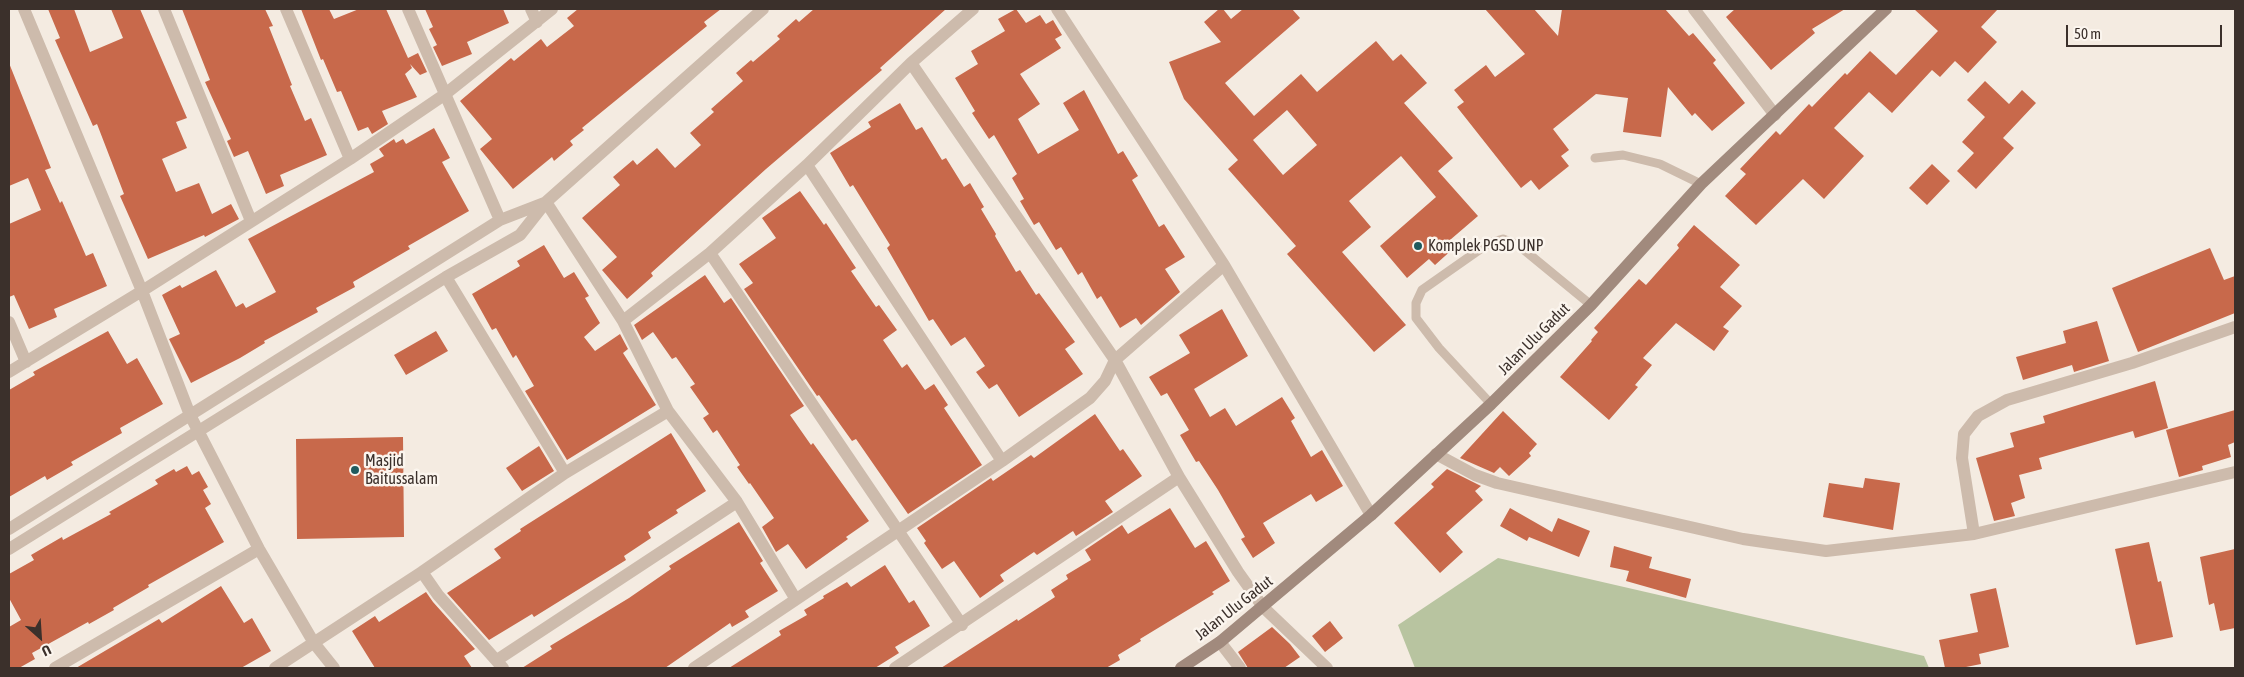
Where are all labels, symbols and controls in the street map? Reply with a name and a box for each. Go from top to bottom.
scale bar [2069,15,2225,47]
text: 50 m [2074,25,2101,42]
place label: Komplek PGSD UNP [1428,236,1544,256]
marker: Komplek PGSD UNP [1412,240,1424,252]
street label: Jalan Ulu Gadut [1494,299,1574,379]
place label: Masjid Baitussalam [365,451,438,489]
marker: Masjid Baitussalam [349,464,361,476]
street label: Jalan Ulu Gadut [1191,572,1277,644]
north arrow [15,612,65,662]
text: U [39,641,54,659]

